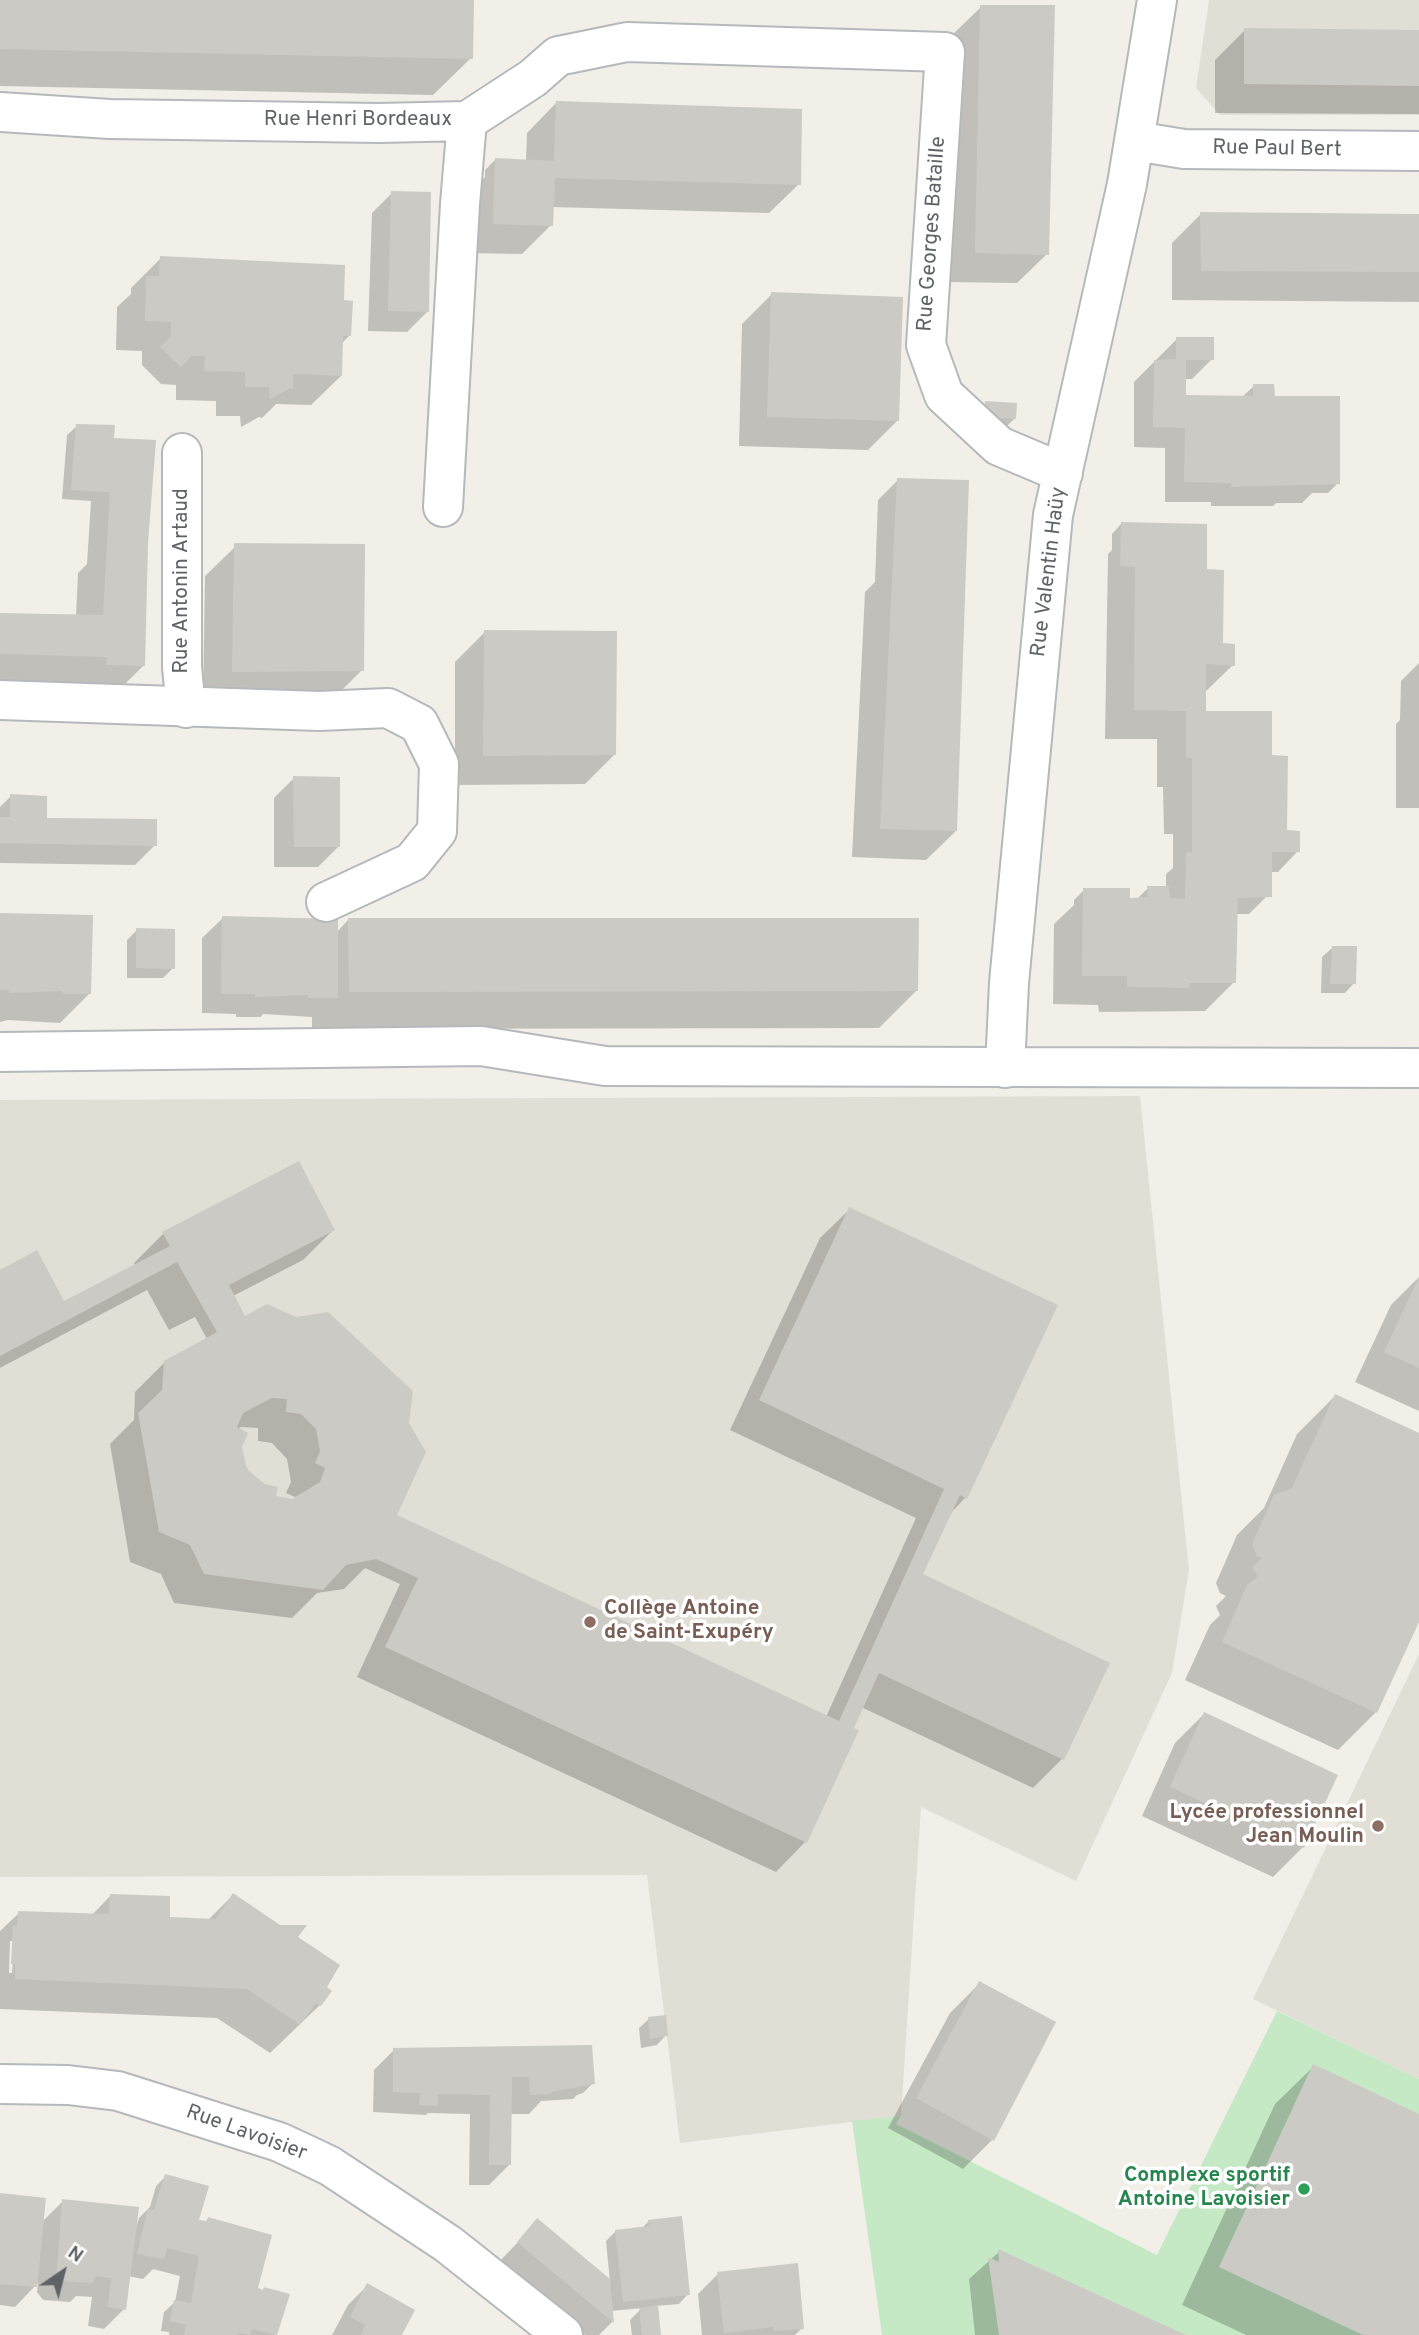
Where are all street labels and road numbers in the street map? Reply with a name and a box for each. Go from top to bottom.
street label: Rue Henri Bordeaux [264,108,452,134]
street label: Rue Georges Bataille [914,136,952,332]
street label: Rue Paul Bert [1212,136,1342,164]
street label: Rue Valentin Haüy [1027,486,1073,658]
street label: Rue Antonin Artaud [170,488,196,674]
street label: Rue Lavoisier [182,2100,310,2168]

